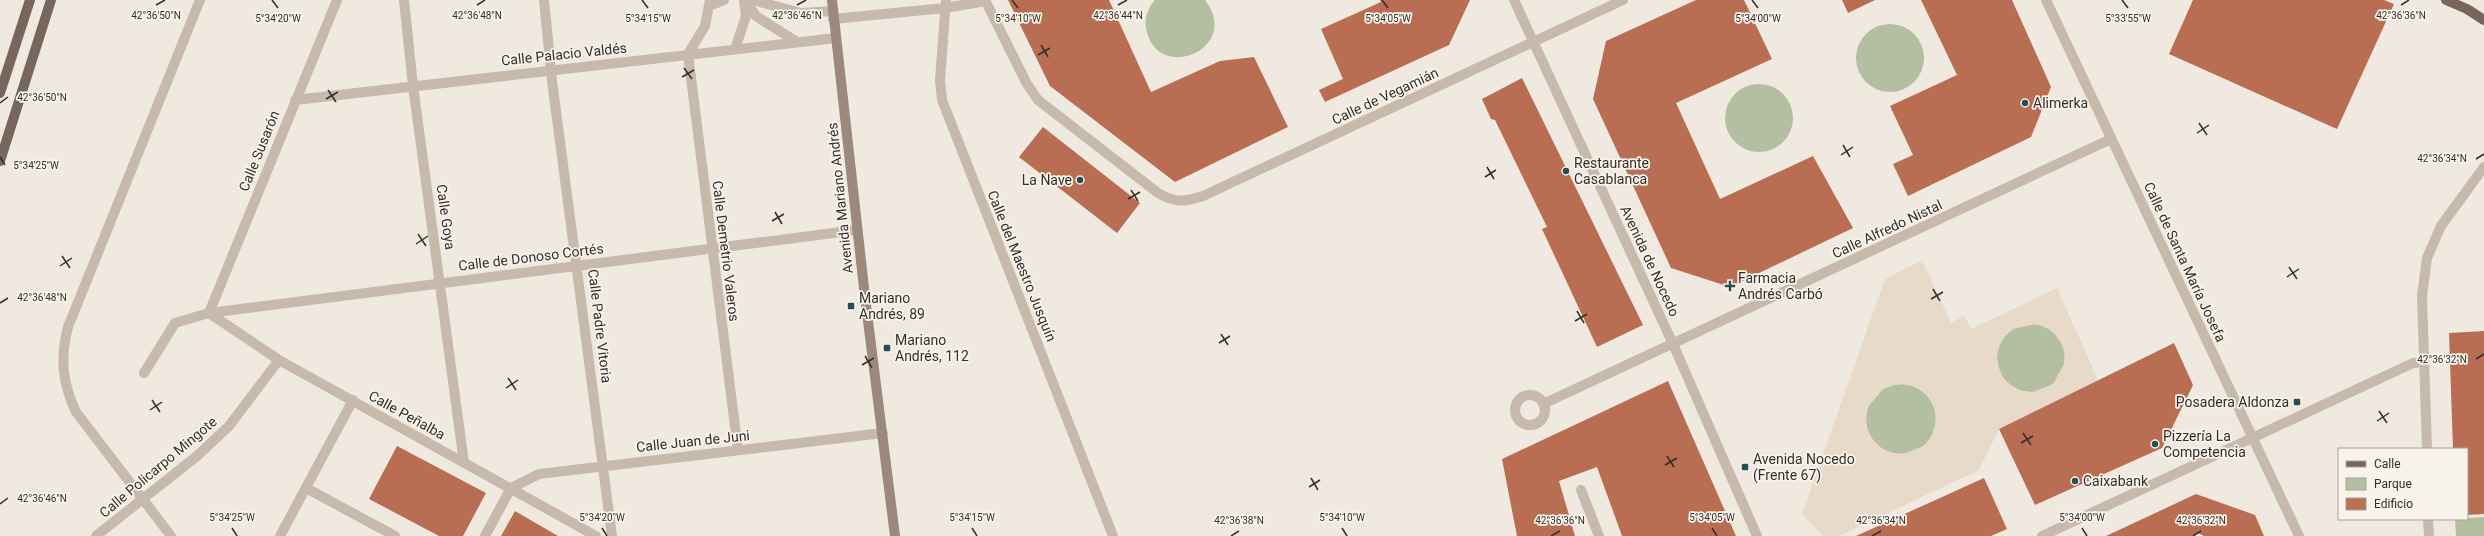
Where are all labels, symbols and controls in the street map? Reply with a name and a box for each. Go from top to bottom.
text: 42°36'50"N [131,10,181,21]
text: 42°36'48"N [452,10,502,21]
text: 42°36'46"N [772,10,822,21]
text: 42°36'44"N [1093,10,1143,21]
text: 42°36'36"N [2376,10,2426,21]
text: 5°34'20"W [255,13,301,24]
text: 5°34'15"W [625,13,671,24]
text: 5°34'10"W [995,13,1041,24]
text: 5°34'05"W [1365,13,1411,24]
text: 5°34'00"W [1735,13,1781,24]
text: 5°33'55"W [2105,13,2151,24]
street label: Calle Palacio Valdés [500,39,628,69]
street label: Calle de Vegamián [1329,64,1441,128]
text: 42°36'50"N [17,92,67,103]
place label: Alimerka [2033,95,2088,111]
marker: Alimerka [2020,98,2030,108]
street label: Calle Susarón [236,108,282,194]
street label: Avenida Mariano Andrés [824,122,856,274]
text: 42°36'34"N [2417,153,2467,164]
place label: Restaurante Casablanca [1574,155,1649,187]
text: 5°34'25"W [13,160,59,171]
marker: Restaurante Casablanca [1561,166,1571,176]
place label: La Nave [1022,172,1072,188]
marker: La Nave [1075,175,1085,185]
street label: Calle Demetrio Valeros [709,180,743,322]
street label: Calle de Santa María Josefa [2141,180,2229,344]
street label: Calle Goya [433,183,459,251]
street label: Calle del Maestro Jusquín [984,188,1060,344]
street label: Calle Alfredo Nistal [1829,197,1945,261]
street label: Avenida de Nocedo [1617,203,1683,319]
street label: Calle de Donoso Cortés [457,240,605,274]
street label: Calle Padre Vitoria [585,268,615,384]
place label: Farmacia Andrés Carbó [1738,270,1823,302]
marker: Farmacia Andrés Carbó [1725,281,1735,291]
place label: Mariano Andrés, 89 [859,290,925,322]
text: 42°36'48"N [17,292,67,303]
marker: Mariano Andrés, 89 [846,301,856,311]
place label: Mariano Andrés, 112 [895,332,969,364]
marker: Mariano Andrés, 112 [882,343,892,353]
text: 42°36'32"N [2417,354,2467,365]
street label: Calle Peñalba [366,387,448,443]
place label: Posadera Aldonza [2176,394,2289,410]
marker: Posadera Aldonza [2292,397,2302,407]
street label: Calle Policarpo Mingote [96,413,220,521]
street label: Calle Juan de Juni [635,427,751,455]
place label: Pizzería La Competencia [2163,428,2246,460]
marker: Pizzería La Competencia [2150,439,2160,449]
legend [2338,448,2468,520]
place label: Avenida Nocedo (Frente 67) [1753,451,1855,484]
text: Calle [2374,457,2401,471]
marker: Avenida Nocedo (Frente 67) [1740,462,1750,472]
place label: Caixabank [2083,473,2149,489]
marker: Caixabank [2070,476,2080,486]
text: Parque [2374,477,2412,491]
text: 42°36'46"N [17,493,67,504]
text: Edificio [2374,497,2413,511]
text: 5°34'25"W [209,512,255,523]
text: 5°34'20"W [579,512,625,523]
text: 5°34'15"W [949,512,995,523]
text: 5°34'10"W [1319,512,1365,523]
text: 5°34'05"W [1689,512,1735,523]
text: 5°34'00"W [2059,512,2105,523]
text: 42°36'38"N [1214,515,1264,526]
text: 42°36'36"N [1535,515,1585,526]
text: 42°36'34"N [1856,515,1906,526]
text: 42°36'32"N [2176,515,2226,526]

